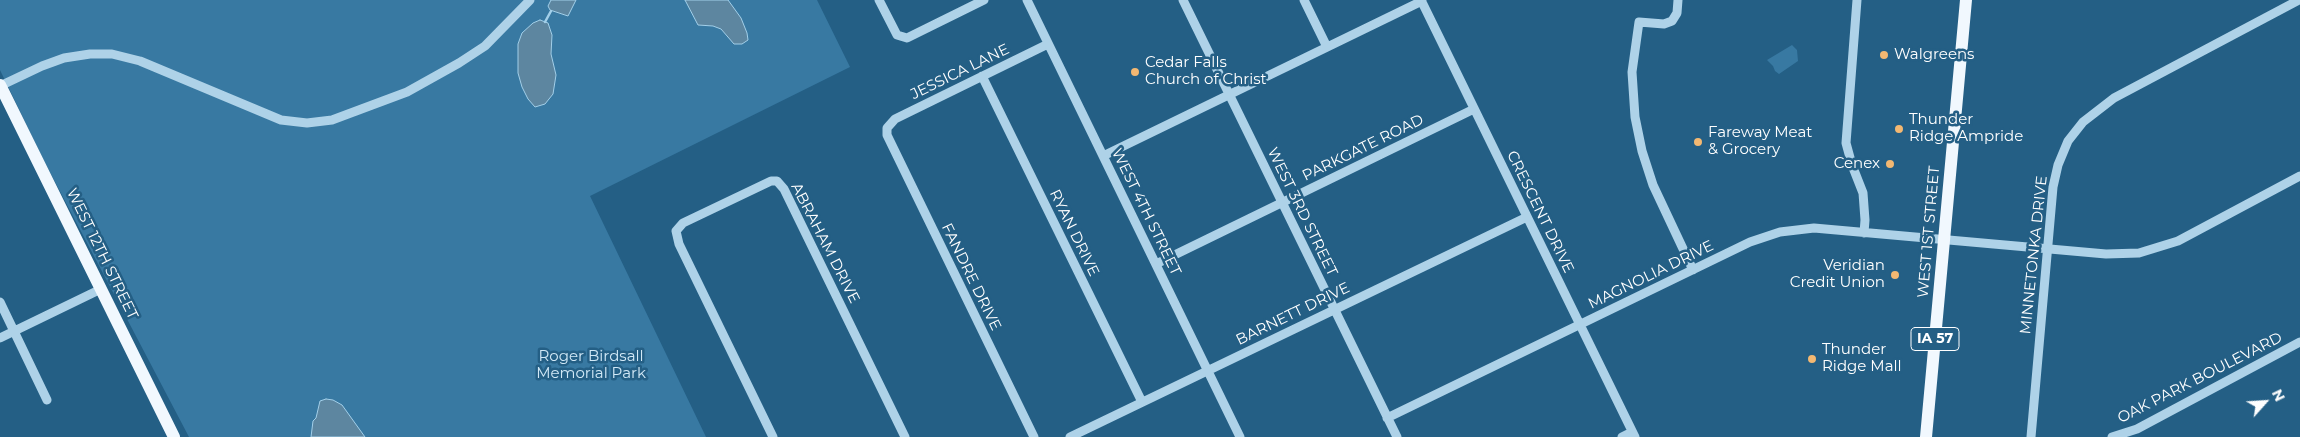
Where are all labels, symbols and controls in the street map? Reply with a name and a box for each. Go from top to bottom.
street label: JESSICA LANE [908,40,1012,104]
place label: Walgreens [1894,46,1974,64]
marker: Walgreens [1878,49,1890,61]
place label: Cedar Falls Church of Christ [1145,54,1267,89]
marker: Cedar Falls Church of Christ [1129,66,1141,78]
street label: PARKGATE ROAD [1299,111,1427,185]
place label: Thunder Ridge Ampride [1909,111,2023,146]
marker: Thunder Ridge Ampride [1893,123,1905,135]
place label: Fareway Meat & Grocery [1708,124,1812,159]
marker: Fareway Meat & Grocery [1692,136,1704,148]
street label: WEST 3RD STREET [1263,145,1341,279]
street label: WEST 4TH STREET [1107,146,1185,278]
street label: CRESCENT DRIVE [1503,148,1577,276]
place label: Cenex [1834,155,1880,173]
marker: Cenex [1884,158,1896,170]
street label: WEST 1ST STREET [1914,165,1944,299]
street label: MINNETONKA DRIVE [2017,175,2051,335]
street label: ABRAHAM DRIVE [787,180,863,306]
street label: WEST 12TH STREET [62,185,142,323]
street label: RYAN DRIVE [1045,187,1103,279]
street label: FANDRE DRIVE [937,220,1005,334]
street label: MAGNOLIA DRIVE [1585,237,1717,313]
place label: Veridian Credit Union [1790,257,1885,292]
marker: Veridian Credit Union [1889,269,1901,281]
street label: BARNETT DRIVE [1233,279,1353,349]
road number: IA 57 [1911,328,1959,350]
street label: OAK PARK BOULEVARD [2115,329,2285,427]
place label: Thunder Ridge Mall [1822,341,1902,376]
park label: Roger Birdsall Memorial Park [536,348,646,383]
marker: Thunder Ridge Mall [1806,353,1818,365]
north arrow [2240,377,2290,427]
text: N [2268,386,2289,404]

